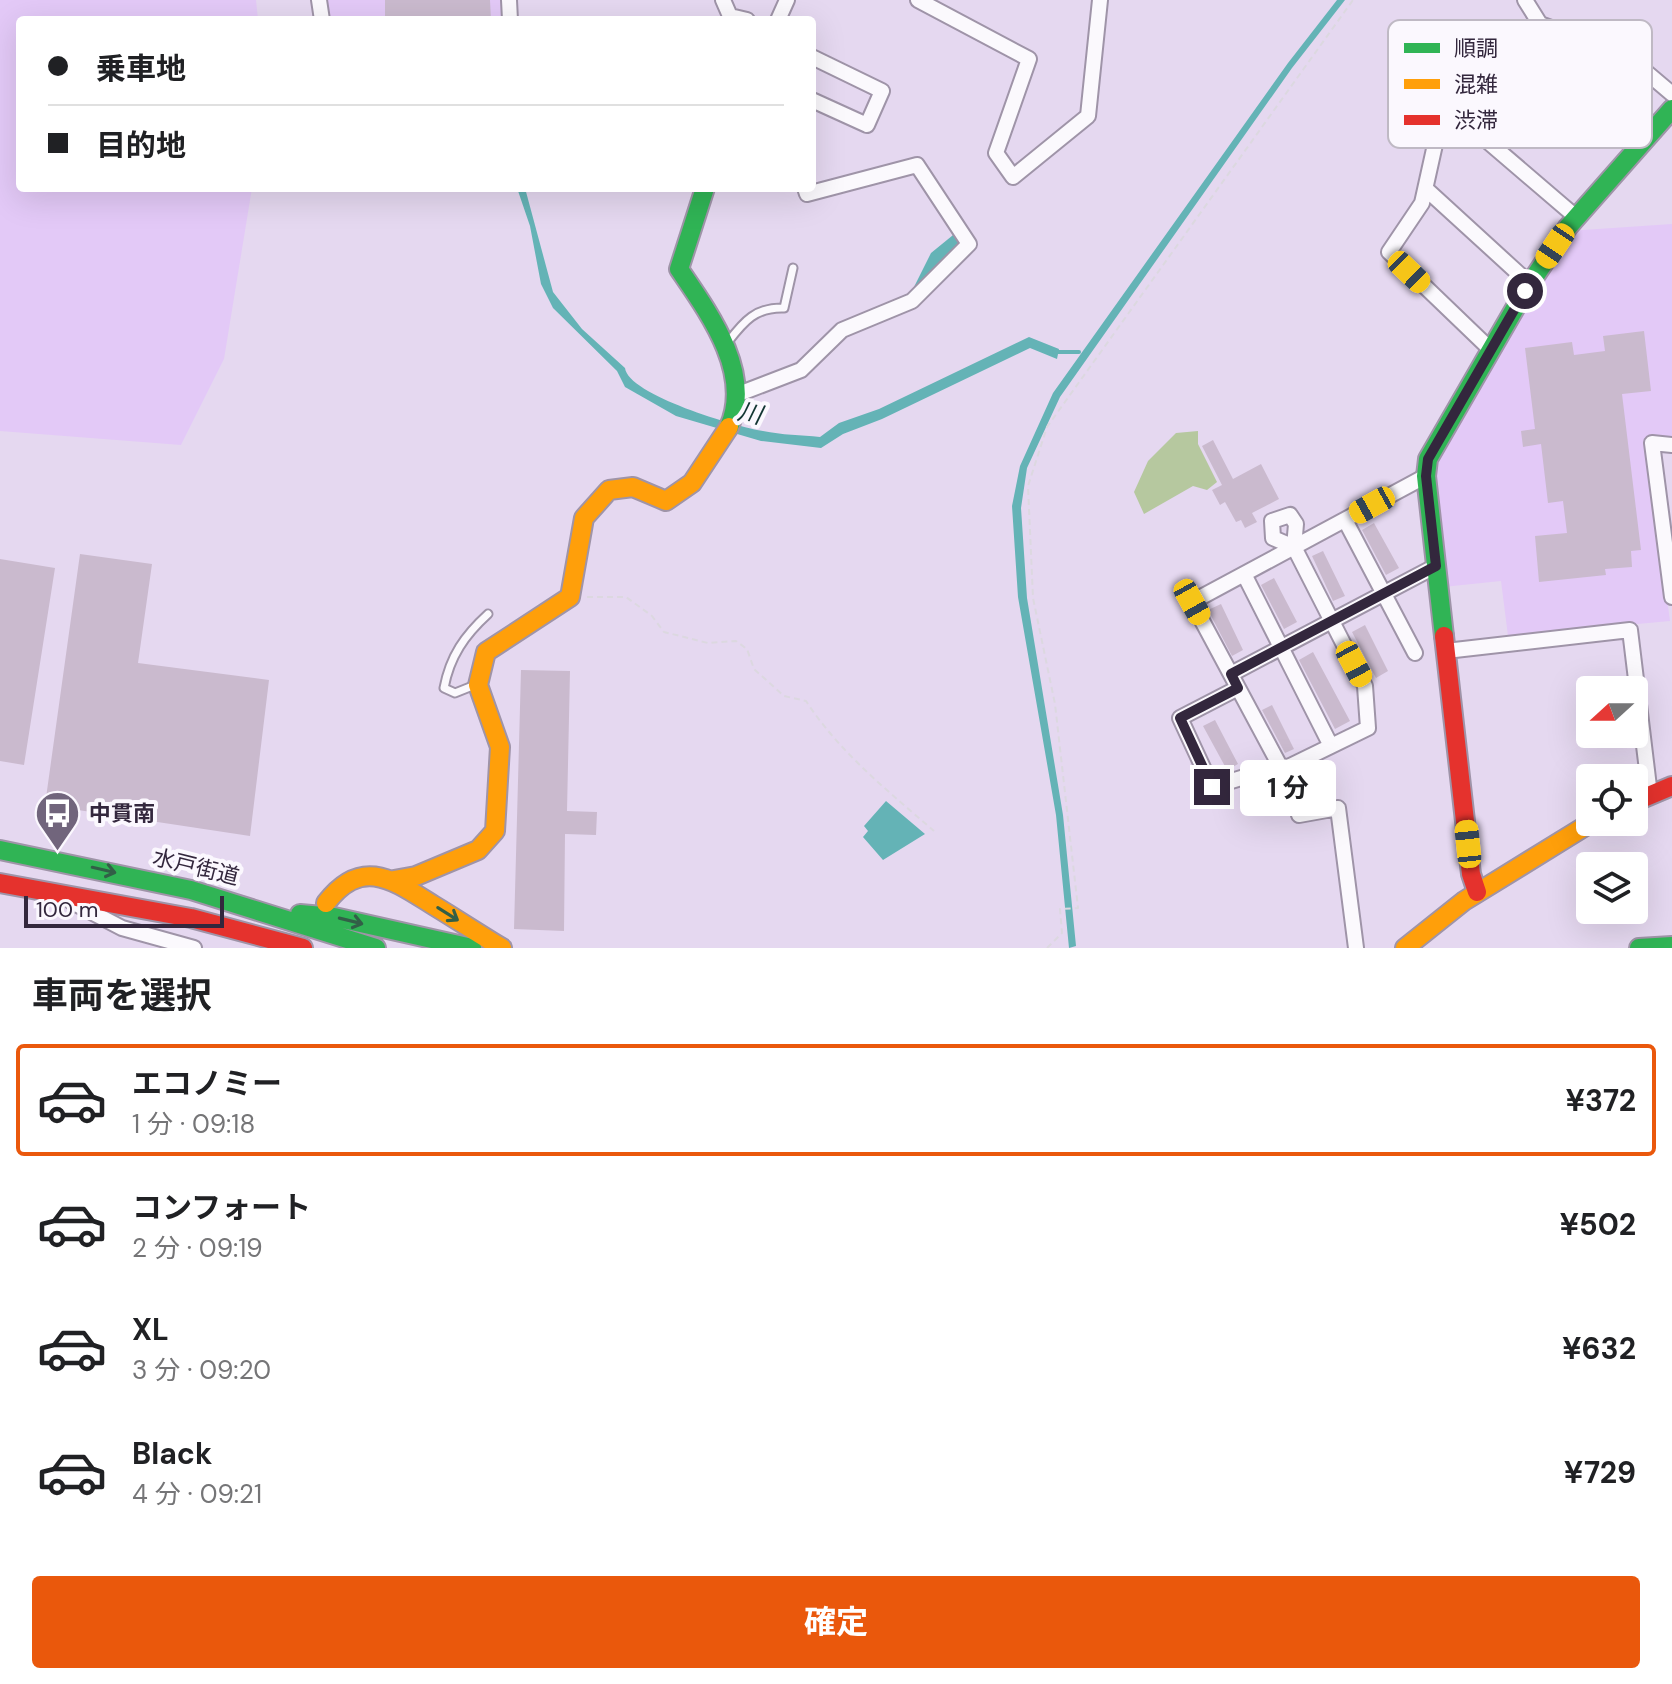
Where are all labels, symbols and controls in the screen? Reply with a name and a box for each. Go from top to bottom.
legend [1388,20,1652,148]
text: 順調 [1454,34,1498,63]
text: 乗車地 [96,49,186,88]
text: 混雑 [1454,70,1498,99]
text: 渋滞 [1454,106,1498,135]
text: 目的地 [96,126,186,165]
car [1532,219,1578,273]
car [1383,247,1435,297]
route start [1507,273,1543,309]
water label: 川 [735,395,768,431]
car [1345,483,1399,527]
car [1170,575,1214,629]
car [1332,637,1376,691]
north arrow [1576,676,1648,748]
map controls [1576,676,1648,924]
callout: 1 分 [1240,759,1336,815]
button: locate [1576,764,1648,836]
route end [1194,769,1230,805]
text: 1 分 [1267,771,1309,805]
bus stop icon: 中貫南 [34,789,82,852]
place label: 中貫南 [89,799,155,828]
car [1454,819,1482,869]
street label: 水戸街道 [150,842,242,892]
button: layers [1576,852,1648,924]
one-way arrow [91,863,117,878]
scale bar [24,892,224,928]
text: 100 m [36,895,98,924]
one-way arrow [436,905,458,922]
one-way arrow [337,914,363,929]
text: 車両を選択 [32,972,212,1019]
icon: car [36,1064,108,1136]
text: エコノミー [132,1064,282,1103]
text: ¥372 [1566,1081,1636,1120]
text: 1 分 · 09:18 [132,1107,255,1141]
icon: car [36,1188,108,1260]
text: コンフォート [132,1188,311,1227]
text: ¥502 [1560,1205,1636,1244]
text: 2 分 · 09:19 [132,1231,263,1265]
text: XL [132,1310,169,1349]
icon: car [36,1312,108,1384]
text: ¥632 [1562,1329,1636,1368]
text: 3 分 · 09:20 [132,1353,271,1387]
text: Black [132,1434,212,1473]
icon: car [36,1436,108,1508]
text: ¥729 [1564,1453,1636,1492]
text: 4 分 · 09:21 [132,1477,262,1511]
button: 確定 [32,1576,1640,1668]

